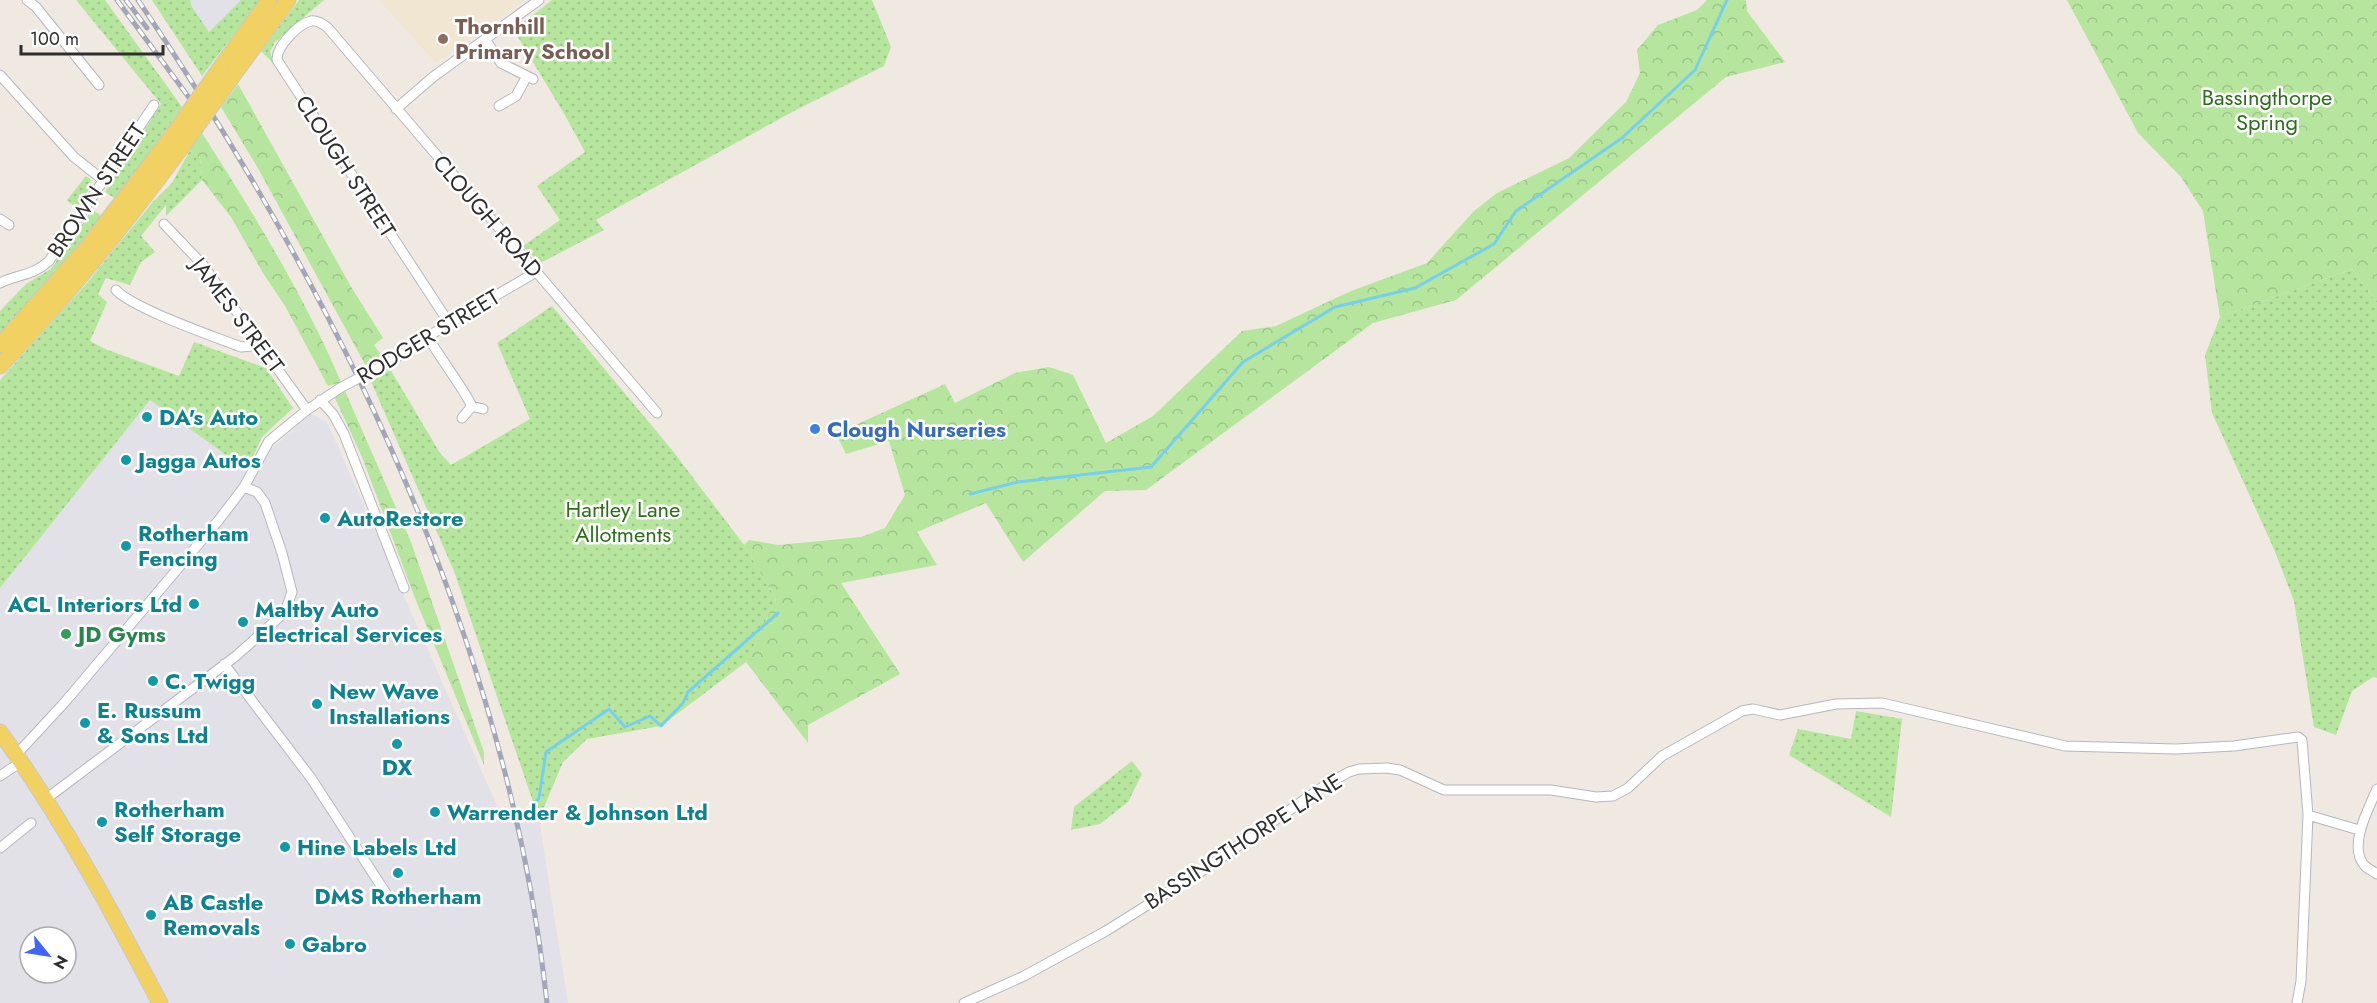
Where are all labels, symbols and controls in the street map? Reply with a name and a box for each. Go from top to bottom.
place label: Thornhill Primary School [455,10,610,67]
scale bar [21,18,164,56]
text: 100 m [30,26,79,52]
marker: Thornhill Primary School [436,32,450,46]
park label: Bassingthorpe Spring [2202,81,2332,138]
street label: CLOUGH STREET [288,89,404,244]
street label: BROWN STREET [39,116,153,264]
street label: CLOUGH ROAD [426,148,550,284]
street label: JAMES STREET [182,248,293,380]
street label: RODGER STREET [350,280,506,391]
place label: DA's Auto [159,401,258,433]
marker: DA's Auto [140,410,154,424]
place label: Clough Nurseries [827,413,1006,445]
marker: Clough Nurseries [808,422,822,436]
place label: Jagga Autos [134,444,261,476]
marker: Jagga Autos [119,453,133,467]
park label: Hartley Lane Allotments [566,493,680,550]
place label: AutoRestore [336,502,464,534]
marker: AutoRestore [318,511,332,525]
place label: Rotherham Fencing [138,517,249,574]
marker: Rotherham Fencing [119,539,133,553]
place label: ACL Interiors Ltd [7,588,182,620]
place label: Maltby Auto Electrical Services [255,593,442,650]
marker: ACL Interiors Ltd [187,597,201,611]
marker: Maltby Auto Electrical Services [236,615,250,629]
place label: JD Gyms [74,618,166,650]
marker: JD Gyms [59,627,73,641]
place label: C. Twigg [165,665,255,697]
marker: C. Twigg [146,674,160,688]
place label: New Wave Installations [329,675,450,732]
place label: E. Russum & Sons Ltd [97,694,208,751]
marker: New Wave Installations [310,697,324,711]
marker: E. Russum & Sons Ltd [78,716,92,730]
marker: DX [390,737,404,751]
place label: DX [382,751,412,783]
street label: BASSINGTHORPE LANE [1138,765,1348,917]
place label: Rotherham Self Storage [114,793,241,850]
place label: Warrender & Johnson Ltd [447,796,708,828]
marker: Warrender & Johnson Ltd [428,805,442,819]
marker: Rotherham Self Storage [95,815,109,829]
place label: Hine Labels Ltd [297,831,457,863]
marker: Hine Labels Ltd [278,840,292,854]
marker: DMS Rotherham [391,866,405,880]
place label: DMS Rotherham [315,880,481,912]
place label: AB Castle Removals [162,886,263,943]
marker: AB Castle Removals [144,908,158,922]
north arrow [18,925,78,985]
place label: Gabro [302,928,367,960]
marker: Gabro [283,937,297,951]
text: N [47,951,74,974]

